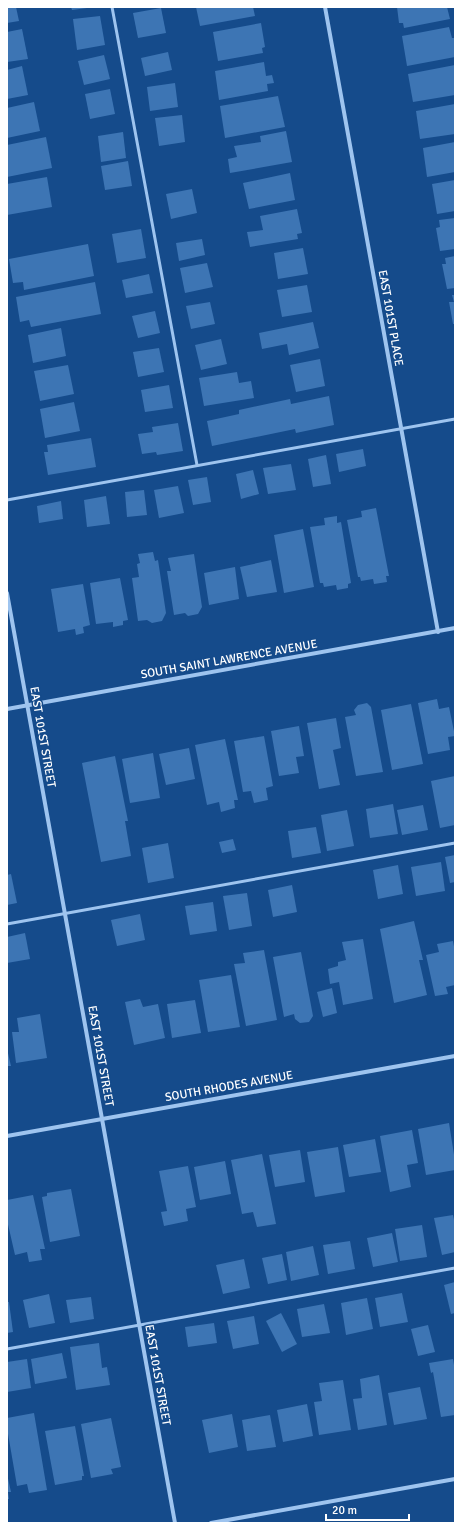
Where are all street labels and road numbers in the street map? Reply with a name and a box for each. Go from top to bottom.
street label: EAST 101ST PLACE [375,269,406,368]
street label: SOUTH SAINT LAWRENCE AVENUE [140,637,319,682]
street label: EAST 101ST STREET [26,685,59,789]
street label: EAST 101ST STREET [84,1004,117,1108]
street label: SOUTH RHODES AVENUE [164,1068,294,1105]
street label: EAST 101ST STREET [141,1323,174,1427]

